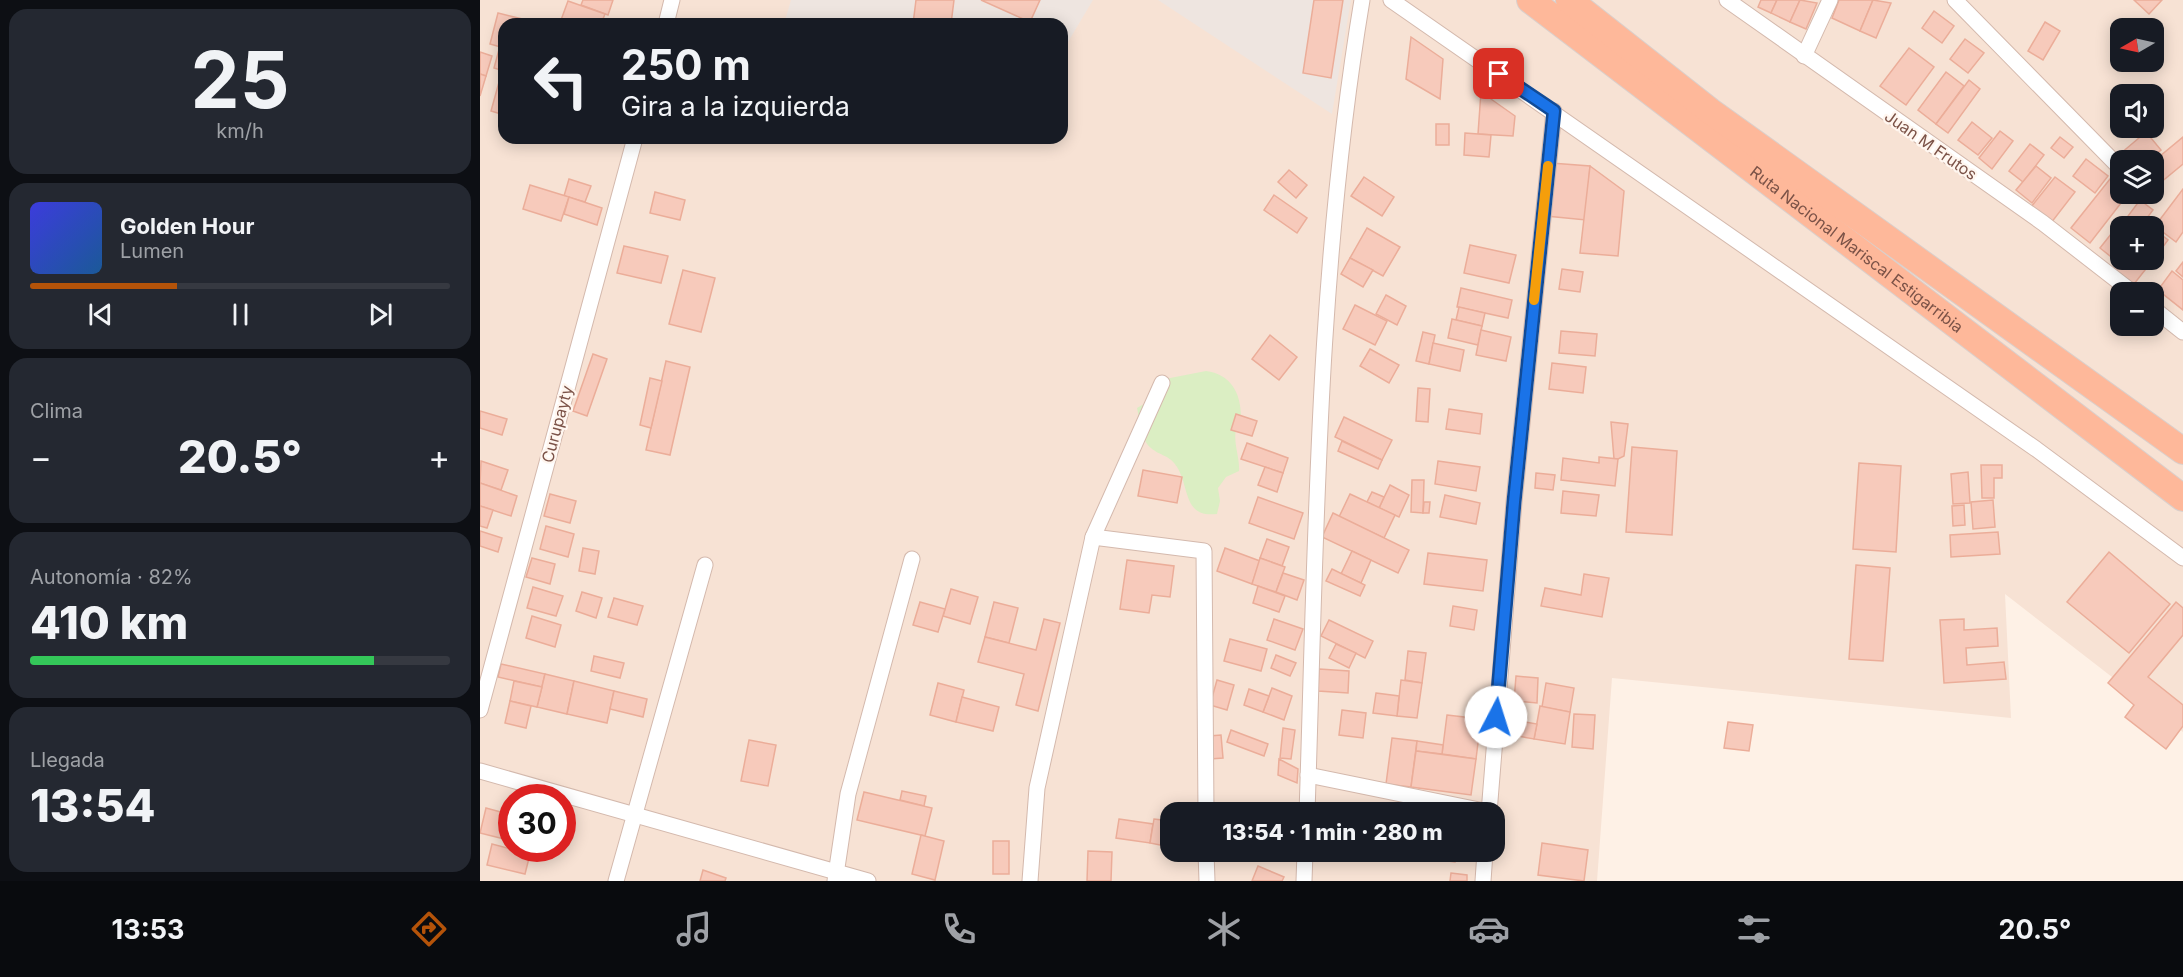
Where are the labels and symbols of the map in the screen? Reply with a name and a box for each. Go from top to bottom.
north arrow [2110,18,2164,72]
pin [1473,48,1524,99]
street label: Juan M Frutos [1881,106,1981,184]
street label: Ruta Nacional Mariscal Estigarribia [1746,162,1967,337]
street label: Curupayty [537,383,577,465]
position arrow [1464,685,1528,749]
speed limit sign: 30 [498,784,576,862]

